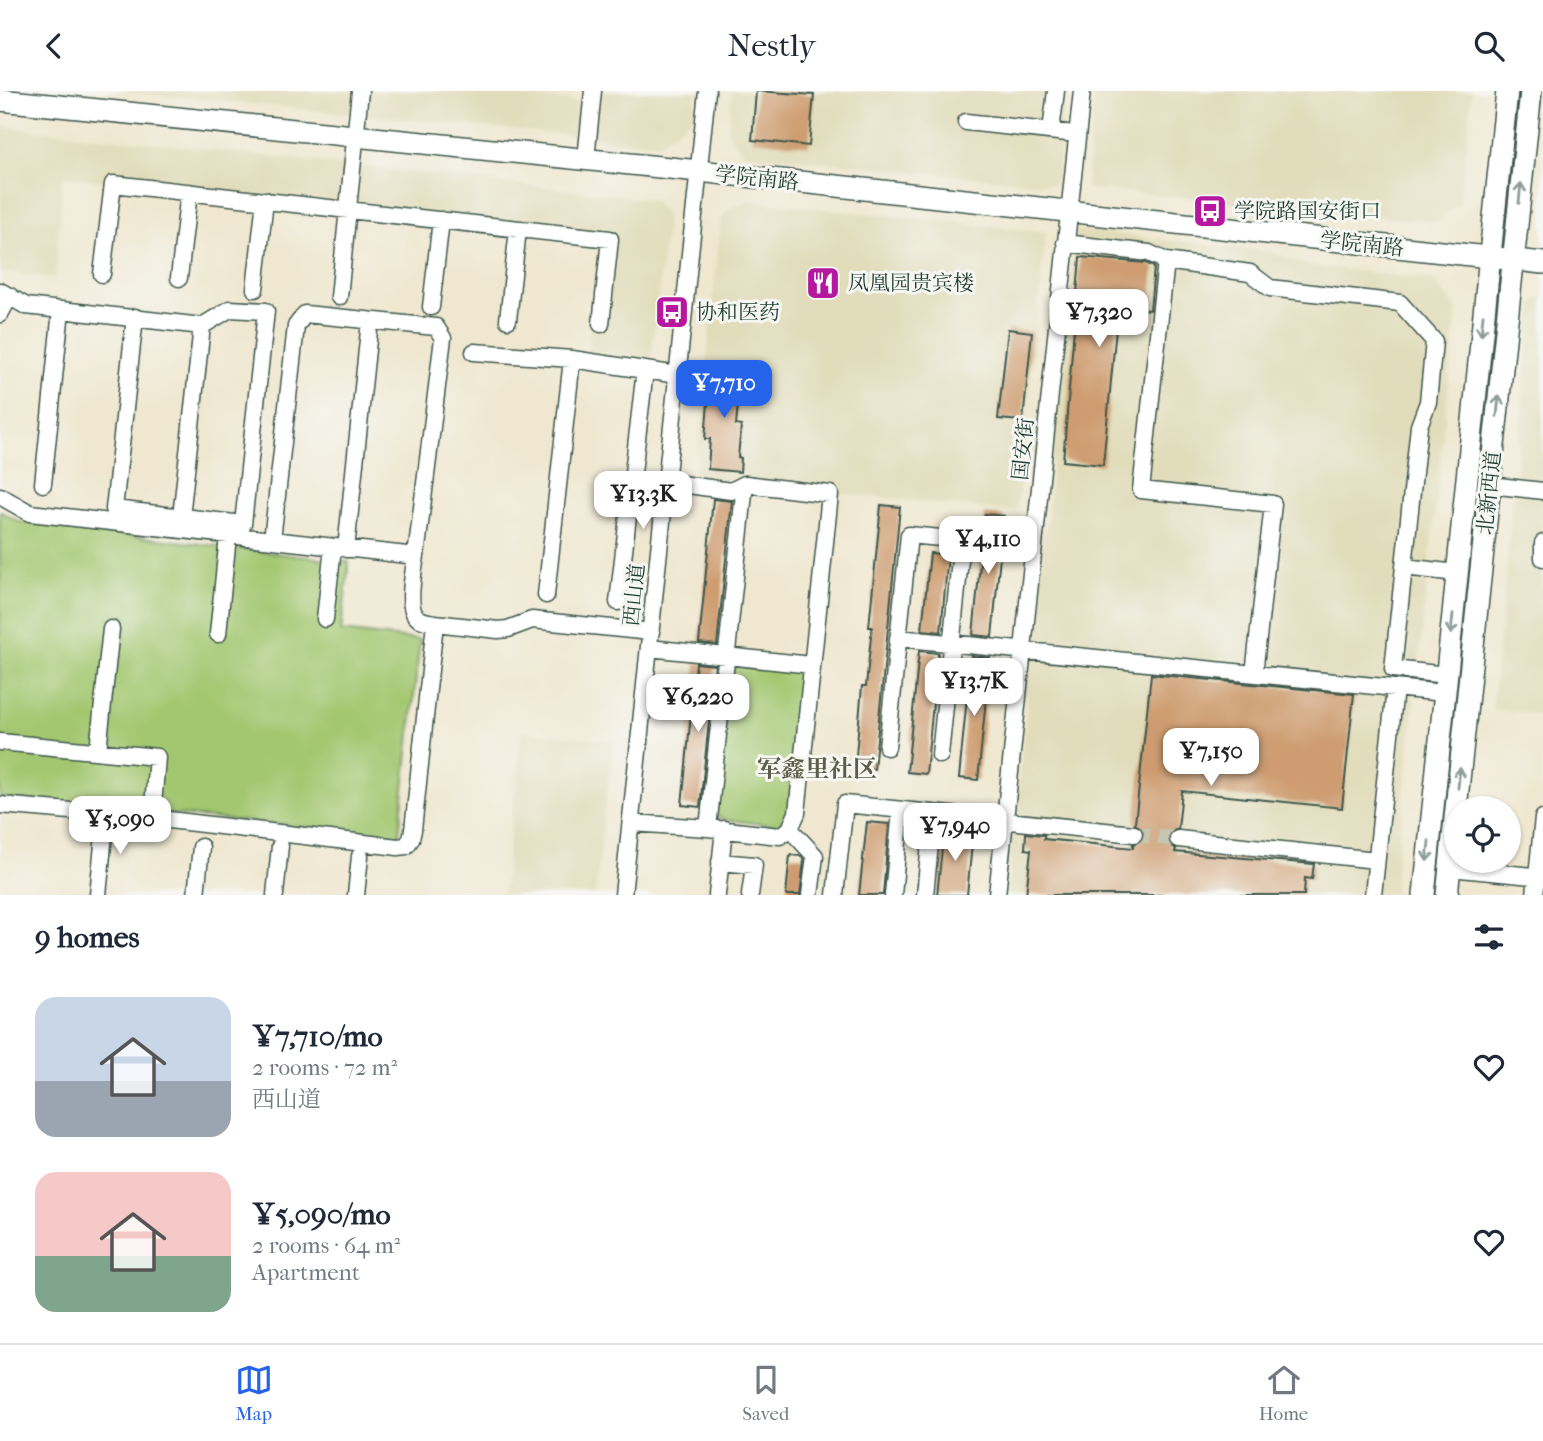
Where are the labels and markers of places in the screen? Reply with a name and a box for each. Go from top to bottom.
bus stop icon: 学院路国安街口 [1191,192,1229,230]
place label: 学院路国安街口 [1234,199,1381,223]
restaurant icon: 凤凰园贵宾楼 [804,264,842,302]
place label: 凤凰园贵宾楼 [848,271,974,295]
pin: ¥7,320 [1042,289,1156,349]
bus stop icon: 协和医药 [653,293,691,331]
place label: 协和医药 [696,300,780,324]
pin: ¥7,710 [667,361,781,420]
pin: ¥13.3K [586,471,700,531]
pin: ¥4,110 [931,517,1045,576]
pin: ¥13.7K [917,659,1031,718]
pin: ¥6,220 [641,675,755,734]
pin: ¥7,150 [1154,729,1268,788]
pin: ¥5,090 [63,797,177,856]
pin: ¥7,940 [898,803,1012,863]

